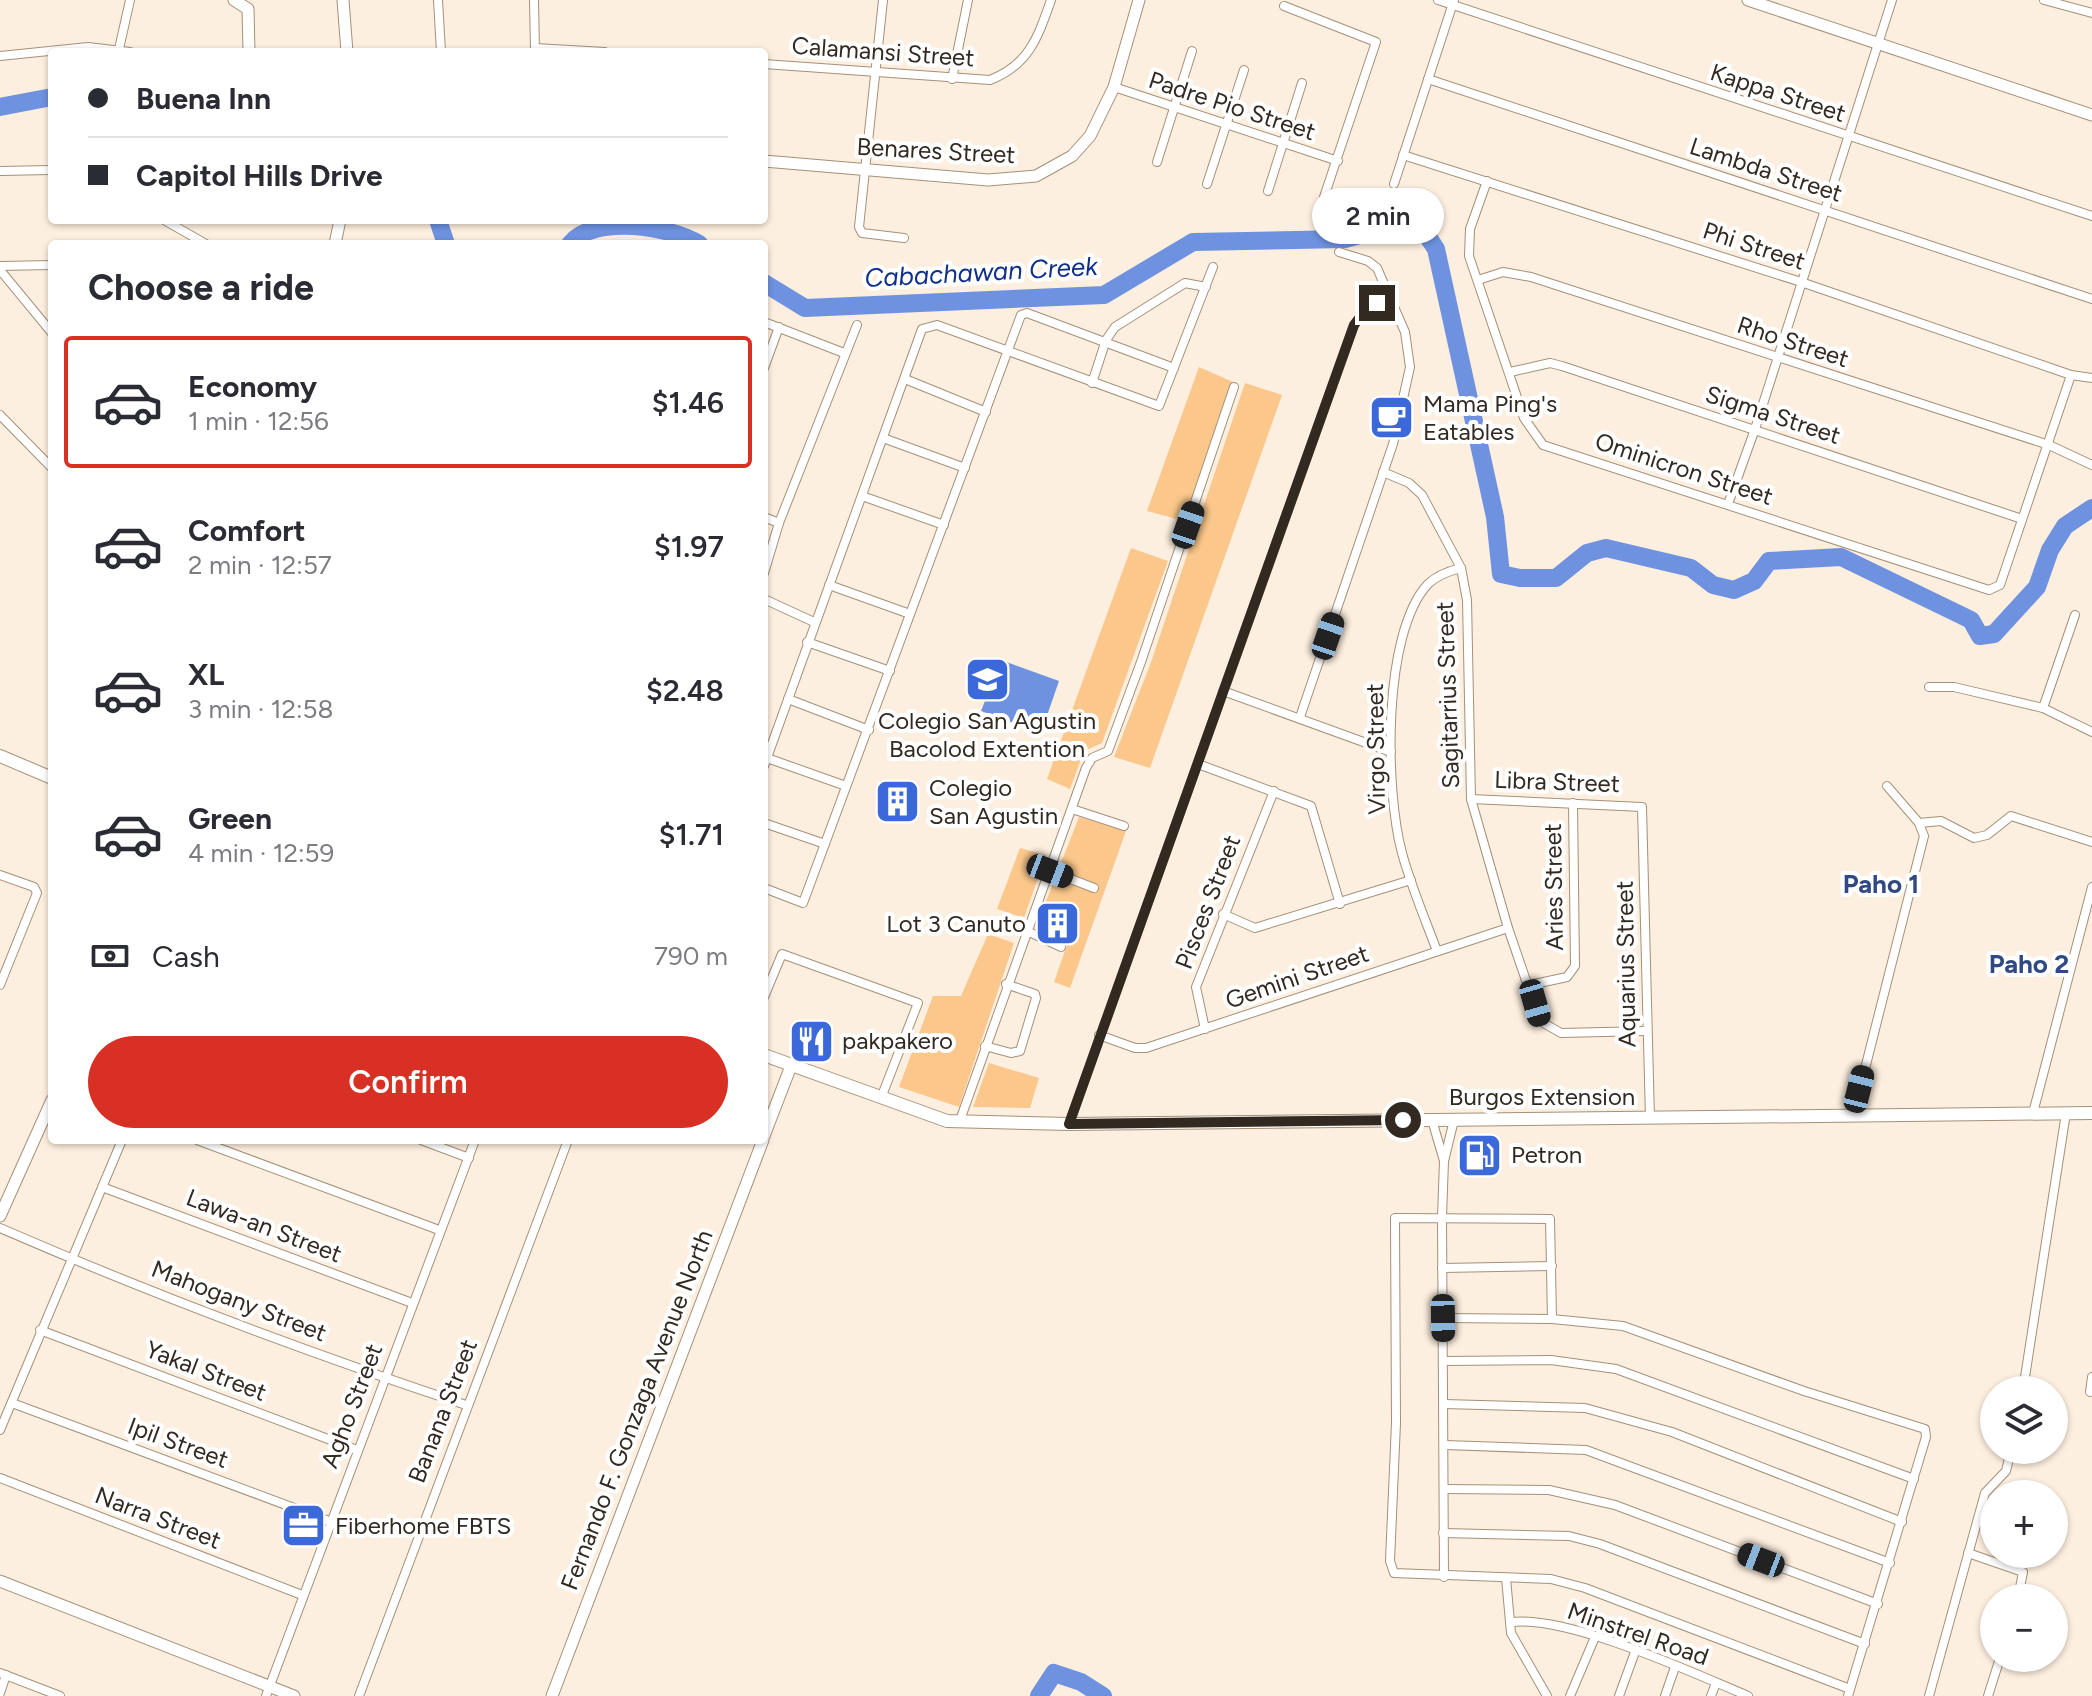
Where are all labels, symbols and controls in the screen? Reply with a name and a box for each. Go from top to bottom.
street label: Calamansi Street [791,31,975,72]
street label: Kappa Street [1707,57,1849,128]
street label: Padre Pio Street [1145,65,1319,146]
text: Buena Inn [136,80,271,117]
street label: Lambda Street [1686,131,1846,208]
street label: Benares Street [856,132,1016,169]
text: Capitol Hills Drive [136,157,383,194]
callout: 2 min [1311,187,1443,243]
text: 2 min [1346,200,1410,232]
street label: Phi Street [1699,215,1809,276]
water label: Cabachawan Creek [864,250,1100,294]
text: Choose a ride [88,266,314,309]
route end [1359,285,1395,321]
street label: Rho Street [1734,310,1853,373]
icon: car [92,366,164,438]
text: Economy [188,368,317,405]
street label: Sigma Street [1702,379,1844,450]
text: $1.46 [652,384,724,421]
place label: Mama Ping's Eatables [1423,389,1557,446]
cafe icon: Mama Ping's Eatables [1368,394,1416,442]
text: 1 min · 12:56 [188,405,329,437]
street label: Ominicron Street [1592,426,1777,511]
car [1169,498,1207,552]
icon: car [92,510,164,582]
text: Comfort [188,512,306,549]
text: $1.97 [654,528,724,565]
text: 2 min · 12:57 [188,549,332,581]
street label: Sagitarrius Street [1430,601,1465,789]
car [1309,609,1347,663]
icon: car [92,654,164,726]
school or university icon: Colegio San Agustin Bacolod Extention [963,655,1011,703]
text: XL [188,656,224,693]
text: $2.48 [646,672,724,709]
street label: Virgo Street [1360,683,1391,815]
text: 3 min · 12:58 [188,693,333,725]
place label: Colegio San Agustin Bacolod Extention [878,706,1096,763]
street label: Libra Street [1494,765,1620,798]
place label: Colegio San Agustin [929,773,1058,830]
building icon: Colegio San Agustin [874,778,922,826]
icon: car [92,798,164,870]
text: Green [188,800,272,837]
text: $1.71 [659,816,724,853]
street label: Aries Street [1538,823,1569,951]
street label: Pisces Street [1169,831,1246,973]
text: 4 min · 12:59 [188,837,334,869]
car [1023,851,1077,891]
district label: Paho 1 [1843,868,1919,900]
street label: Aquarius Street [1610,880,1641,1048]
building icon: Lot 3 Canuto [1033,900,1081,948]
place label: Lot 3 Canuto [886,909,1026,938]
icon: cash [88,934,132,978]
text: Cash [152,938,220,975]
street label: Gemini Street [1221,938,1372,1015]
text: 790 m [654,940,728,972]
district label: Paho 2 [1989,948,2069,980]
car [1517,977,1553,1029]
restaurant icon: pakpakero [787,1017,835,1065]
place label: pakpakero [842,1026,953,1055]
button: Confirm [88,1036,728,1128]
car [1842,1063,1876,1115]
street label: Burgos Extension [1449,1082,1635,1111]
route start [1385,1102,1421,1138]
fuel station icon: Petron [1456,1131,1504,1179]
place label: Petron [1511,1140,1582,1169]
street label: Lawa-an Street [182,1183,346,1268]
street label: Fernando F. Gonzaga Avenue North [554,1226,719,1594]
street label: Mahogany Street [148,1254,331,1347]
car [1431,1294,1455,1342]
street label: Yakal Street [142,1334,271,1407]
street label: Banana Street [402,1335,483,1487]
street label: Agho Street [315,1340,388,1472]
map controls [1980,1376,2068,1672]
button: layers [1980,1376,2068,1464]
street label: Ipil Street [124,1411,232,1474]
street label: Narra Street [91,1480,225,1555]
button: + [1980,1480,2068,1568]
office icon: Fiberhome FBTS [280,1502,328,1550]
place label: Fiberhome FBTS [335,1511,511,1540]
car [1734,1540,1788,1580]
button: − [1980,1584,2068,1672]
street label: Minstrel Road [1564,1596,1712,1671]

